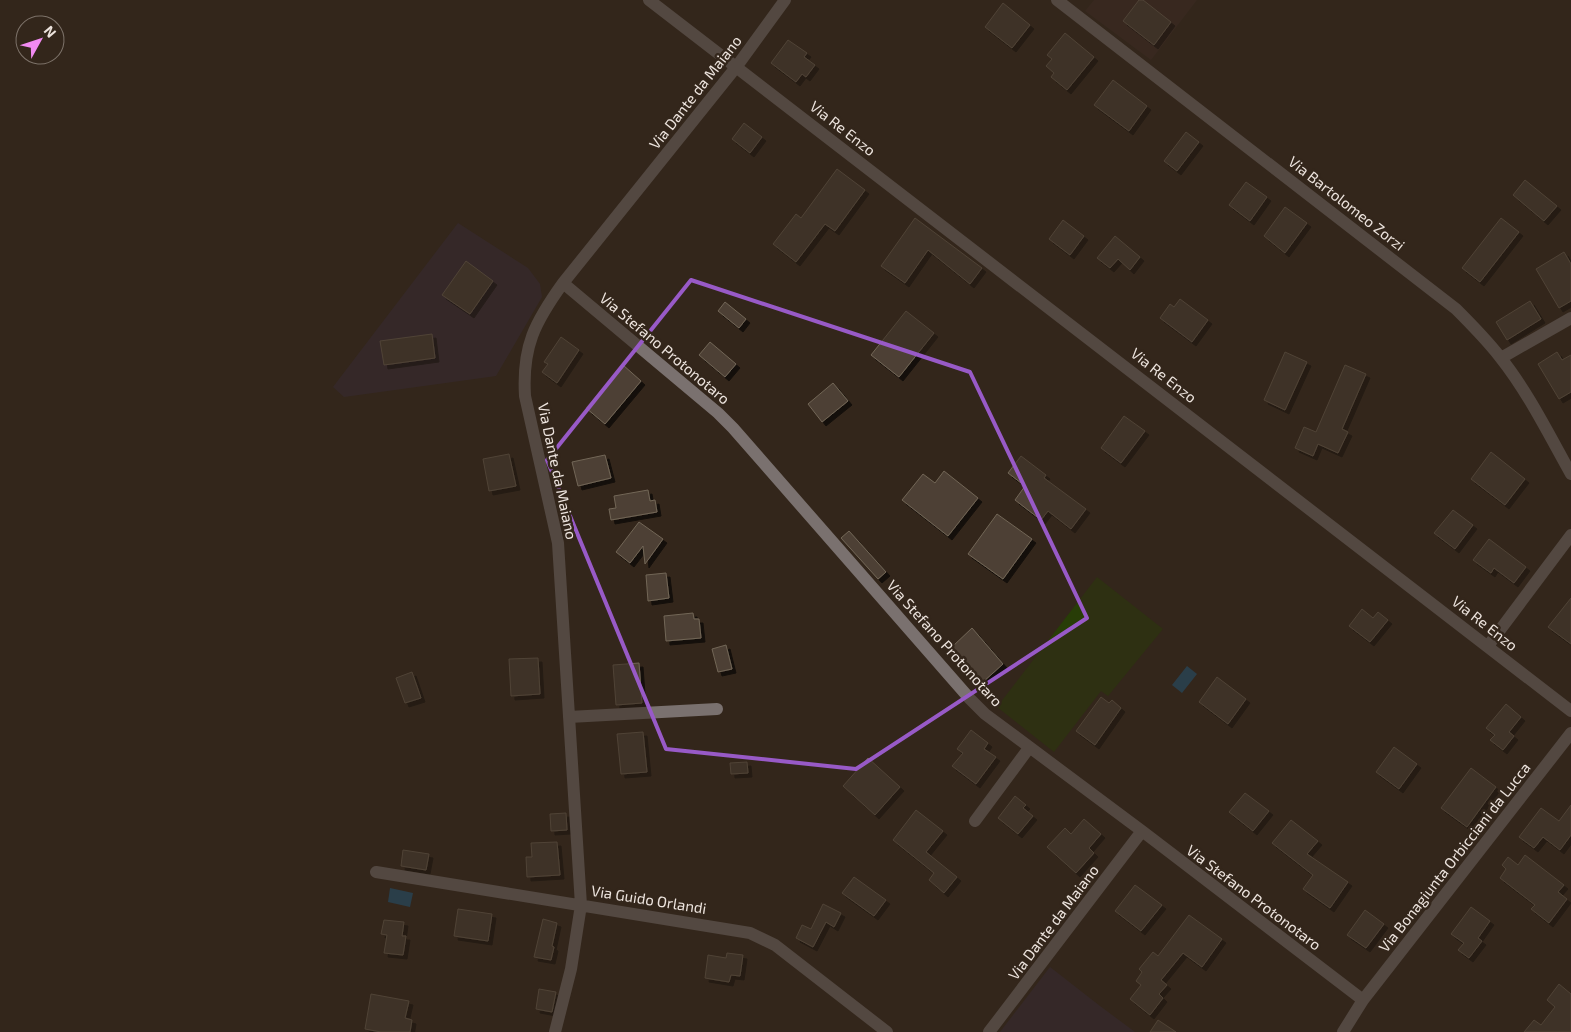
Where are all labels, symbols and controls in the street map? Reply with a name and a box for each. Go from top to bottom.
north arrow [15,15,65,65]
text: N [41,22,60,41]
street label: Via Dante da Maiano [645,32,745,152]
street label: Via Re Enzo [807,97,879,159]
street label: Via Bartolomeo Zorzi [1285,152,1409,254]
street label: Via Stefano Protonotaro [596,288,734,408]
street label: Via Re Enzo [1128,344,1200,406]
street label: Via Dante da Maiano [535,401,581,541]
street label: Via Stefano Protonotaro [883,576,1007,710]
street label: Via Re Enzo [1449,592,1521,654]
street label: Via Bonagiunta Orbicciani da Lucca [1374,759,1534,955]
street label: Via Stefano Protonotaro [1183,840,1325,954]
street label: Via Dante da Maiano [1004,861,1102,983]
street label: Via Guido Orlandi [590,881,708,917]

